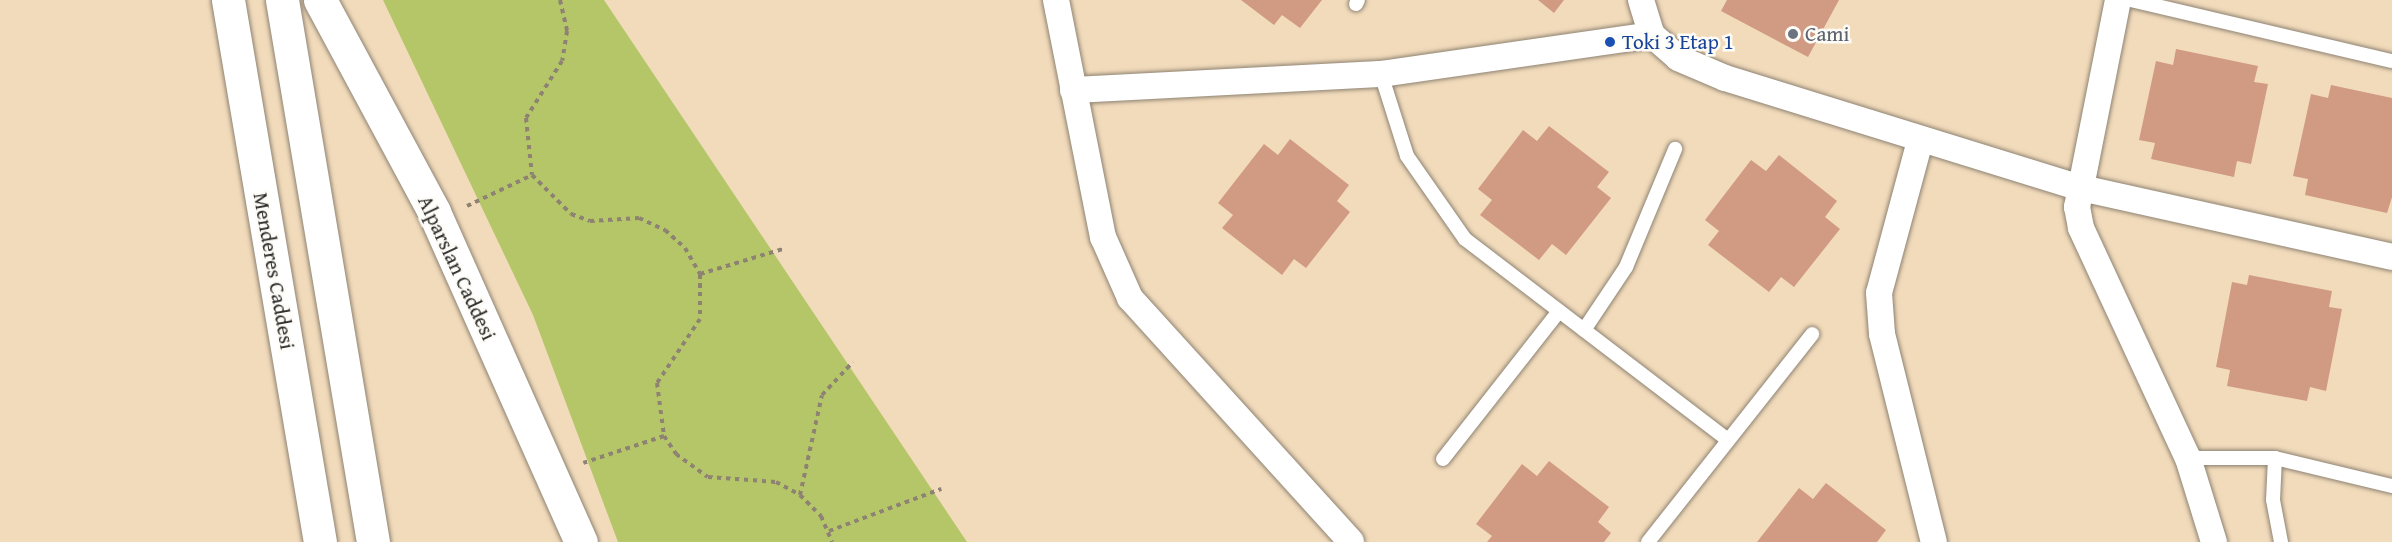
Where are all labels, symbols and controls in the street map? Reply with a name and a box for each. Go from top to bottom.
place label: Cami [1805,21,1849,47]
marker: Cami [1786,27,1800,41]
place label: Toki 3 Etap 1 [1622,29,1734,55]
marker: Toki 3 Etap 1 [1603,35,1617,49]
street label: Menderes Caddesi [248,191,300,351]
street label: Alparslan Caddesi [412,192,502,344]

